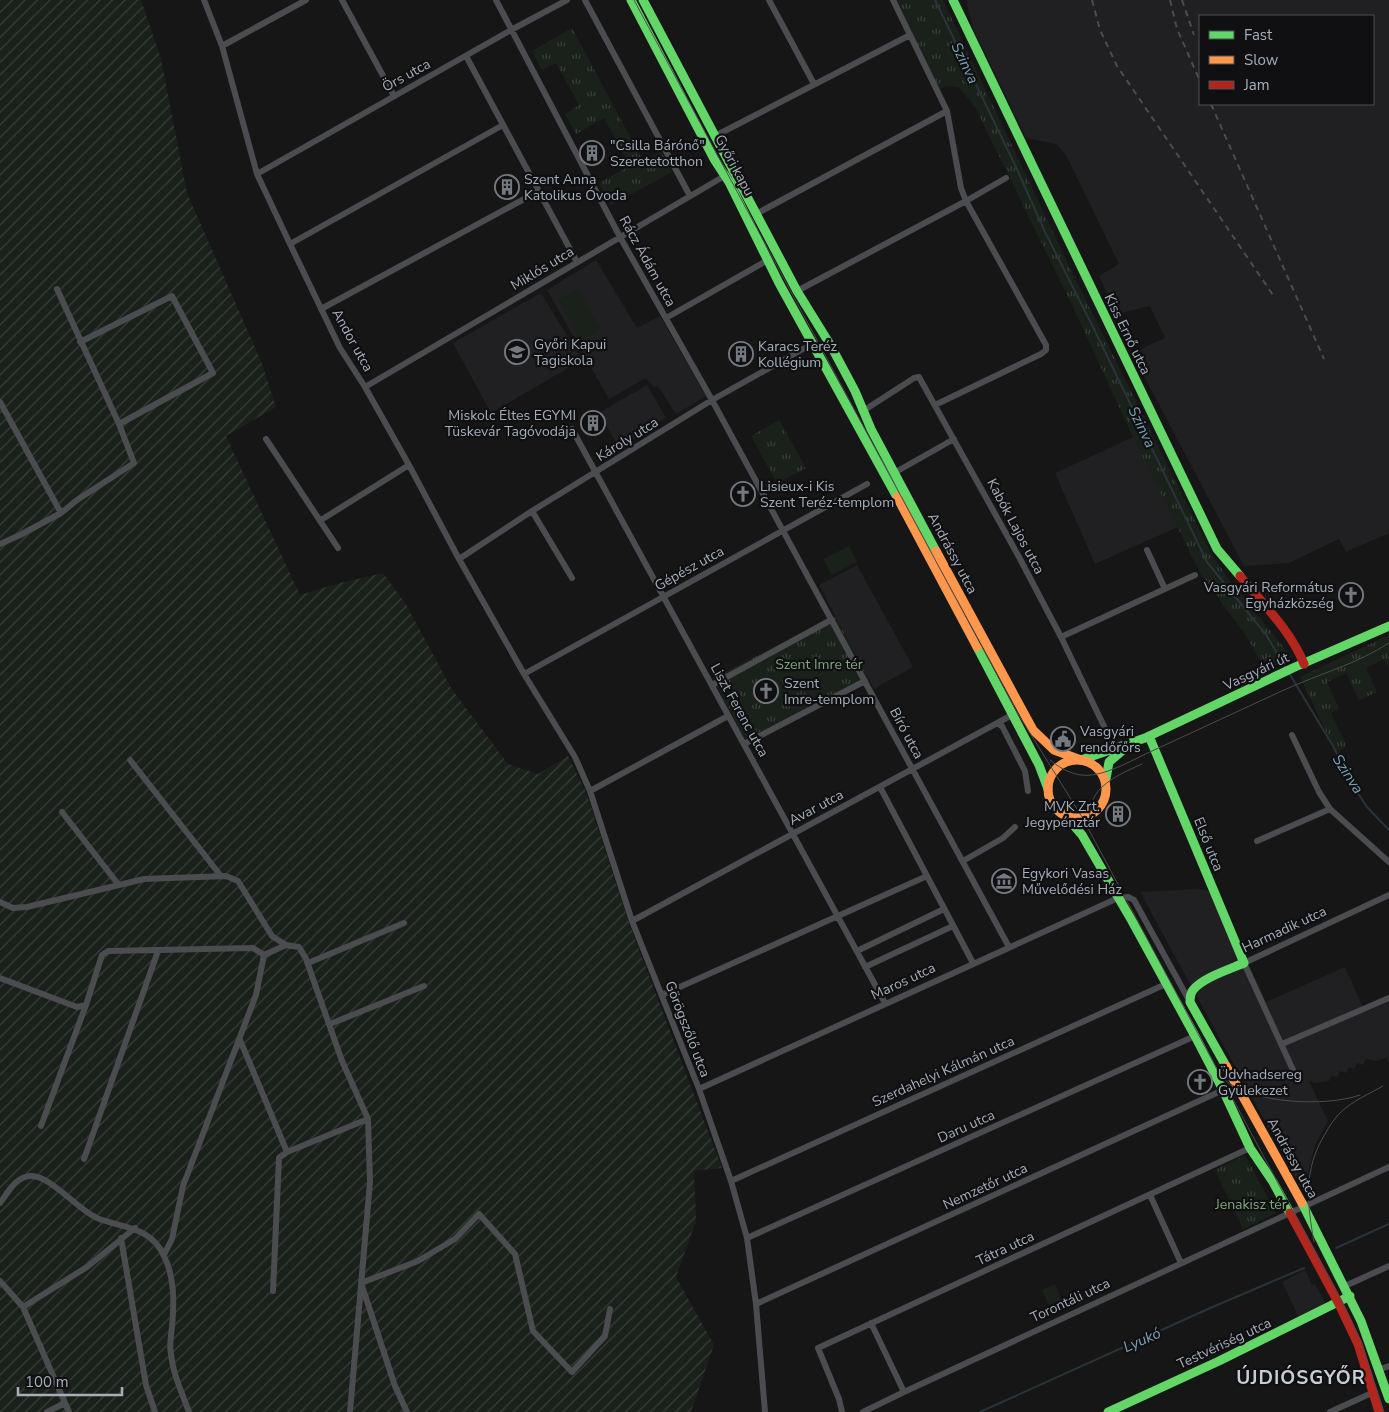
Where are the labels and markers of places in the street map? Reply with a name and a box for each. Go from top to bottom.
place label: "Csilla Bárónő" Szeretetotthon [610,136,705,171]
building icon: "Csilla Bárónő" Szeretetotthon [579,140,605,166]
place label: Szent Anna Katolikus Óvoda [524,170,627,205]
building icon: Szent Anna Katolikus Óvoda [494,174,520,200]
place label: Győri Kapui Tagiskola [534,335,606,370]
place label: Karacs Teréz Kollégium [758,337,837,372]
school or university icon: Győri Kapui Tagiskola [504,339,530,365]
building icon: Karacs Teréz Kollégium [728,341,754,367]
place label: Miskolc Éltes EGYMI Tüskevár Tagóvodája [445,406,576,441]
building icon: Miskolc Éltes EGYMI Tüskevár Tagóvodája [580,410,606,436]
place label: Lisieux-i Kis Szent Teréz-templom [760,477,894,512]
church icon: Lisieux-i Kis Szent Teréz-templom [730,481,756,507]
place label: Vasgyári Református Egyházközség [1203,578,1334,613]
church icon: Vasgyári Református Egyházközség [1338,582,1364,608]
place label: Szent Imre-templom [784,674,874,709]
church icon: Szent Imre-templom [753,678,779,704]
place label: Vasgyári rendőrőrs [1079,722,1141,757]
public building icon: Vasgyári rendőrőrs [1050,726,1076,752]
place label: MVK Zrt. Jegypénztár [1024,797,1100,832]
building icon: MVK Zrt. Jegypénztár [1105,801,1131,827]
place label: Egykori Vasas Művelődési Ház [1022,864,1123,899]
museum icon: Egykori Vasas Művelődési Ház [991,868,1017,894]
place label: Üdvhadsereg Gyülekezet [1218,1065,1302,1100]
church icon: Üdvhadsereg Gyülekezet [1187,1069,1213,1095]

